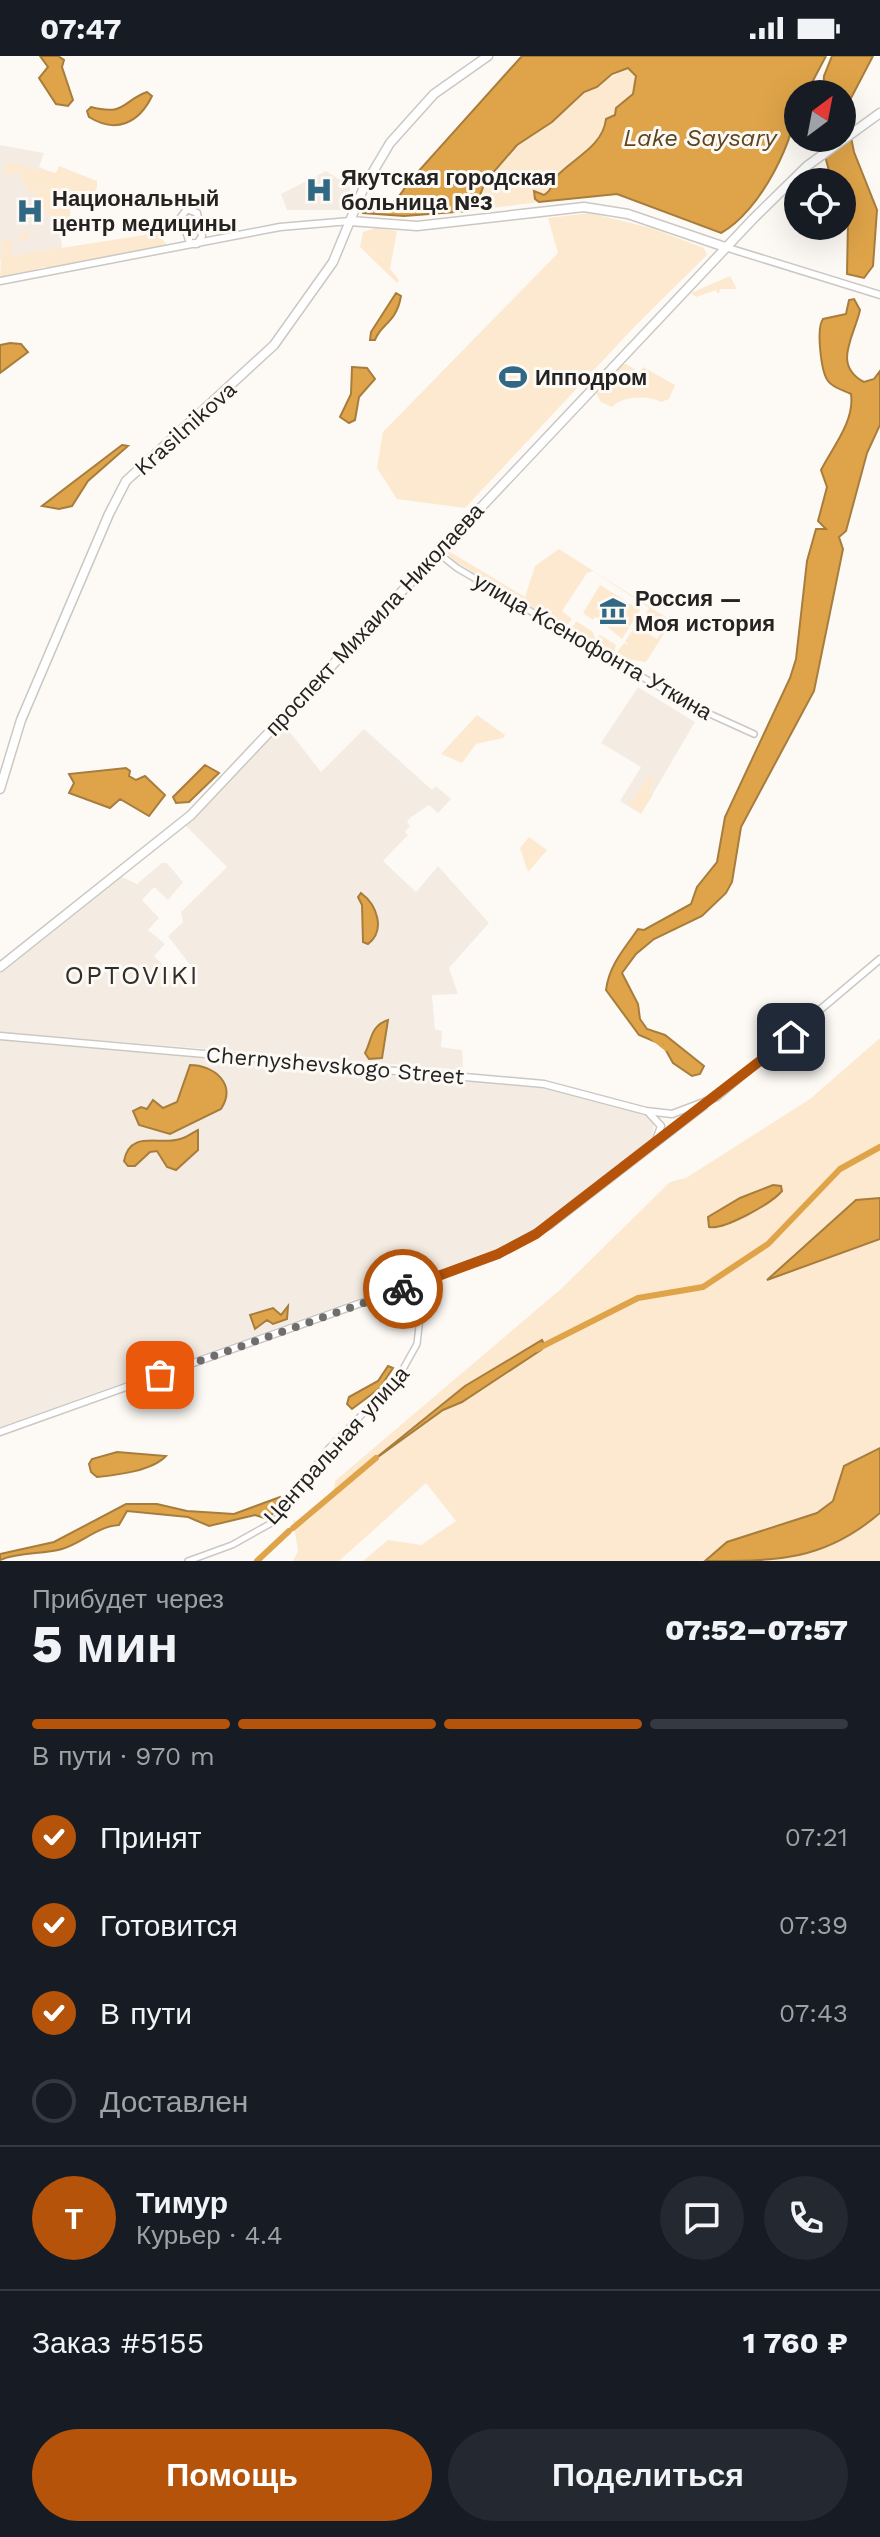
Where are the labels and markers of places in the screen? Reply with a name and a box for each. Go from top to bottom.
place label: Якутская городская больница №3 [341,165,556,215]
hospital icon: Якутская городская больница №3 [304,175,334,205]
place label: Национальный центр медицины [52,186,237,236]
hospital icon: Национальный центр медицины [15,196,45,226]
sports icon: Ипподром [498,362,528,392]
place label: Ипподром [535,365,647,390]
place label: Россия — Моя история [635,586,775,636]
museum icon: Россия — Моя история [598,596,628,626]
pin [757,1003,825,1071]
pin [126,1341,194,1409]

